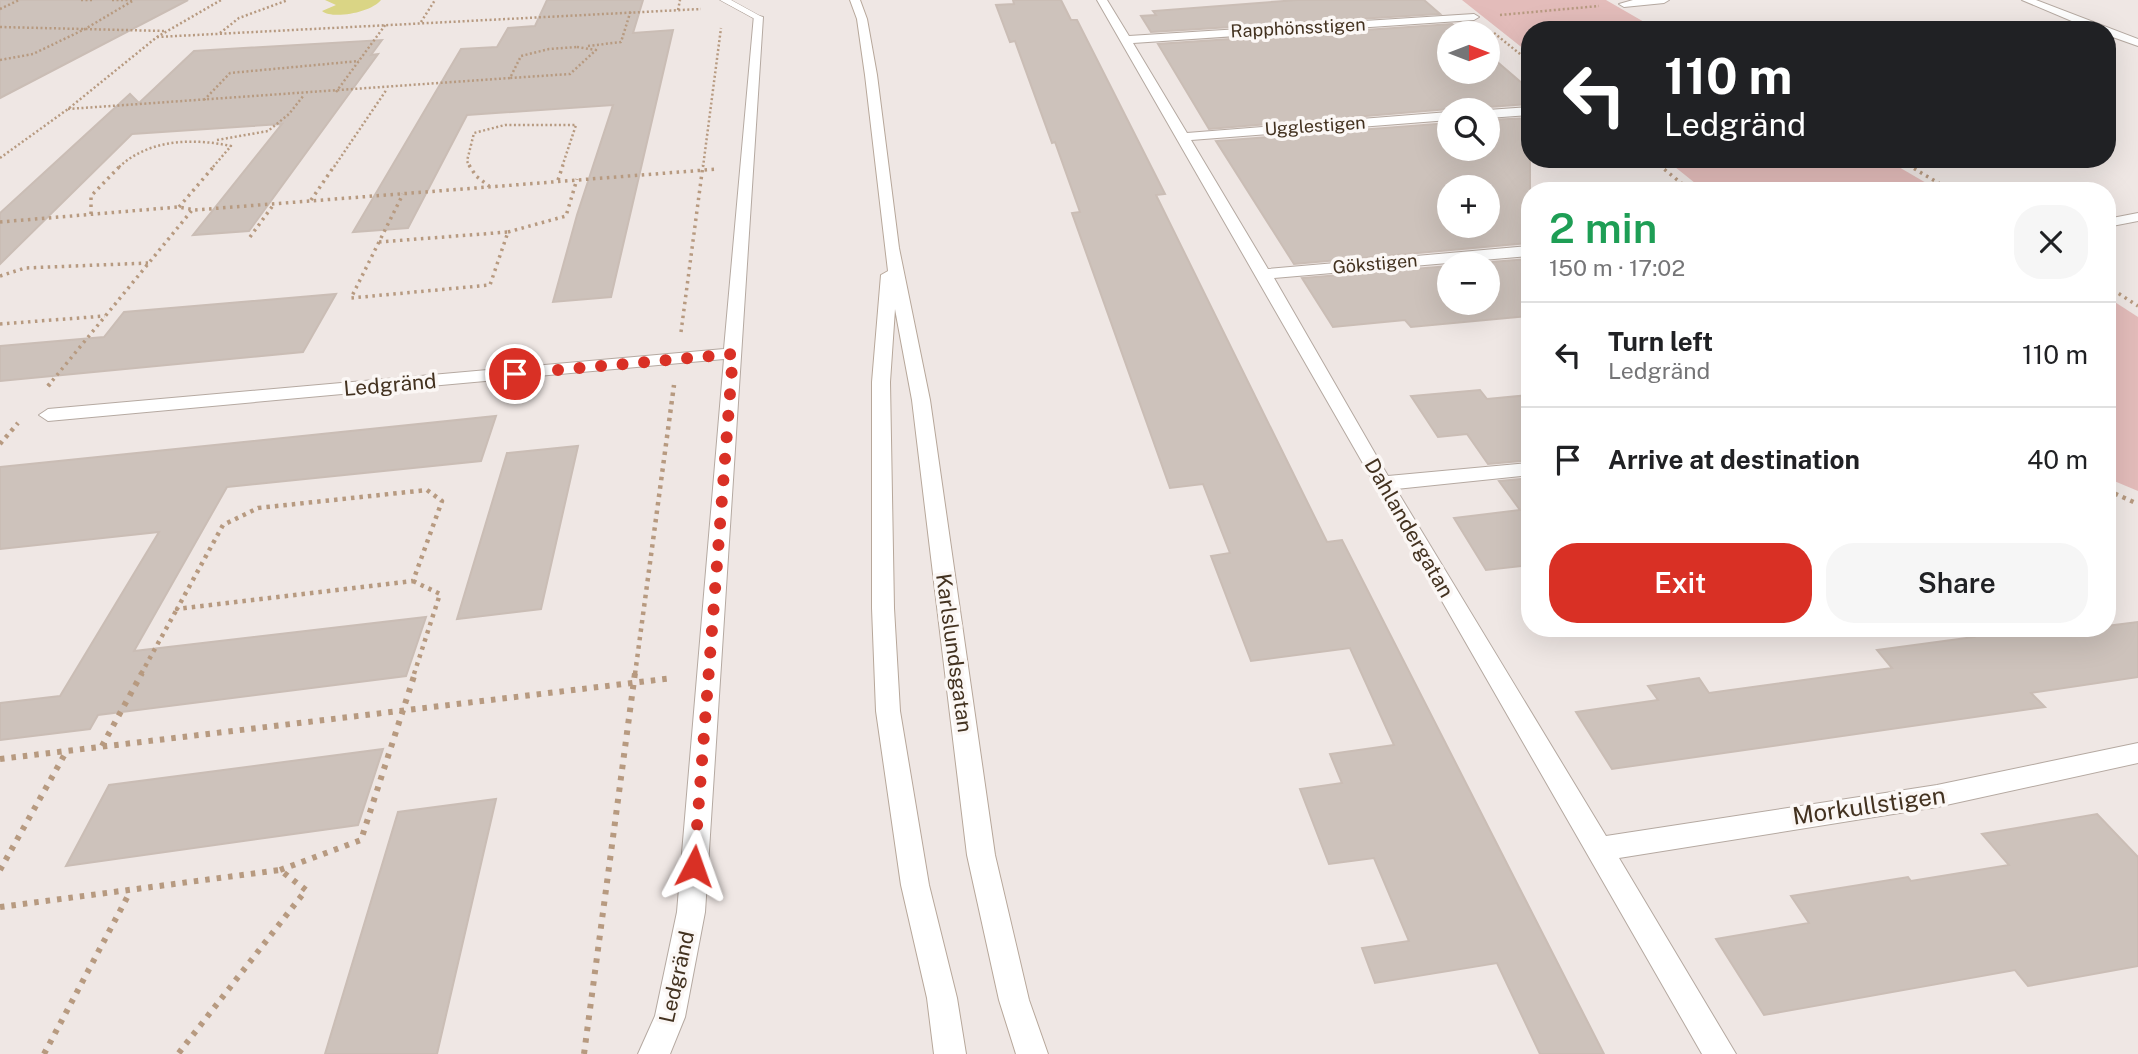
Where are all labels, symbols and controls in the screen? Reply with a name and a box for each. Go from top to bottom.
street label: Rapphönsstigen [1230,13,1366,42]
north arrow [1437,21,1500,84]
map controls [1437,21,1500,315]
text: 110 m [1664,47,1792,105]
icon: left [1549,49,1640,140]
button: search [1437,98,1500,161]
text: Ledgränd [1664,106,1806,143]
street label: Ugglestigen [1264,111,1366,140]
button: + [1437,175,1500,238]
text: 2 min [1549,203,1657,252]
button: close [2014,205,2088,279]
street label: Gökstigen [1332,249,1418,278]
button: − [1437,252,1500,315]
text: 150 m · 17:02 [1549,254,1685,281]
text: Turn left [1608,326,1713,357]
icon: left [1549,336,1587,374]
text: 110 m [2022,339,2088,370]
pin [485,344,545,404]
icon: arrive [496,355,534,393]
text: Ledgränd [1608,357,1710,384]
street label: Ledgränd [342,368,438,401]
icon: arrive [1549,441,1587,479]
text: Arrive at destination [1608,444,1860,475]
text: 40 m [2027,444,2088,475]
street label: Dahlandergatan [1360,454,1459,602]
button: Exit [1549,543,1812,623]
button: Share [1826,543,2088,623]
street label: Karlslundsgatan [931,572,978,734]
street label: Morkullstigen [1791,780,1947,830]
position arrow [657,829,731,903]
street label: Ledgränd [654,929,699,1025]

